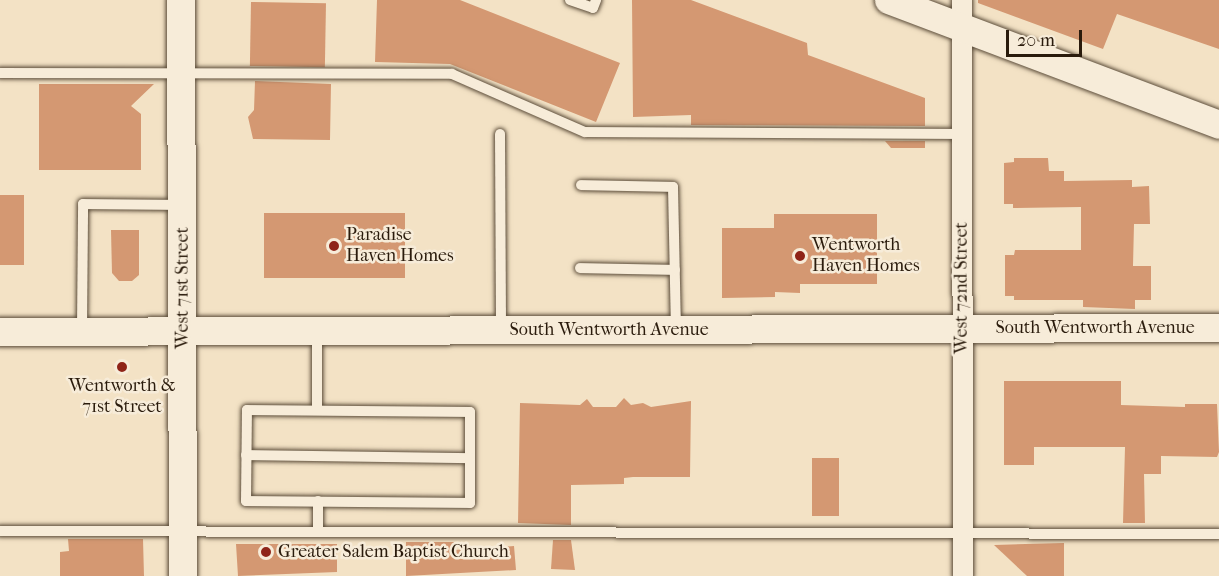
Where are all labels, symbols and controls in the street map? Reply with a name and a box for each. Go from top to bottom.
scale bar [1009,18,1086,56]
text: 20 m [1017,30,1055,51]
street label: West 72nd Street [951,222,973,354]
place label: Paradise Haven Homes [346,225,454,268]
street label: West 71st Street [172,227,194,349]
place label: Wentworth Haven Homes [812,235,920,278]
marker: Paradise Haven Homes [327,239,341,253]
marker: Wentworth Haven Homes [793,249,807,263]
street label: South Wentworth Avenue [995,317,1195,339]
street label: South Wentworth Avenue [509,319,709,341]
marker: Wentworth & 71st Street [115,360,129,374]
place label: Wentworth & 71st Street [68,376,176,418]
place label: Greater Salem Baptist Church [278,541,509,563]
marker: Greater Salem Baptist Church [259,545,273,559]

